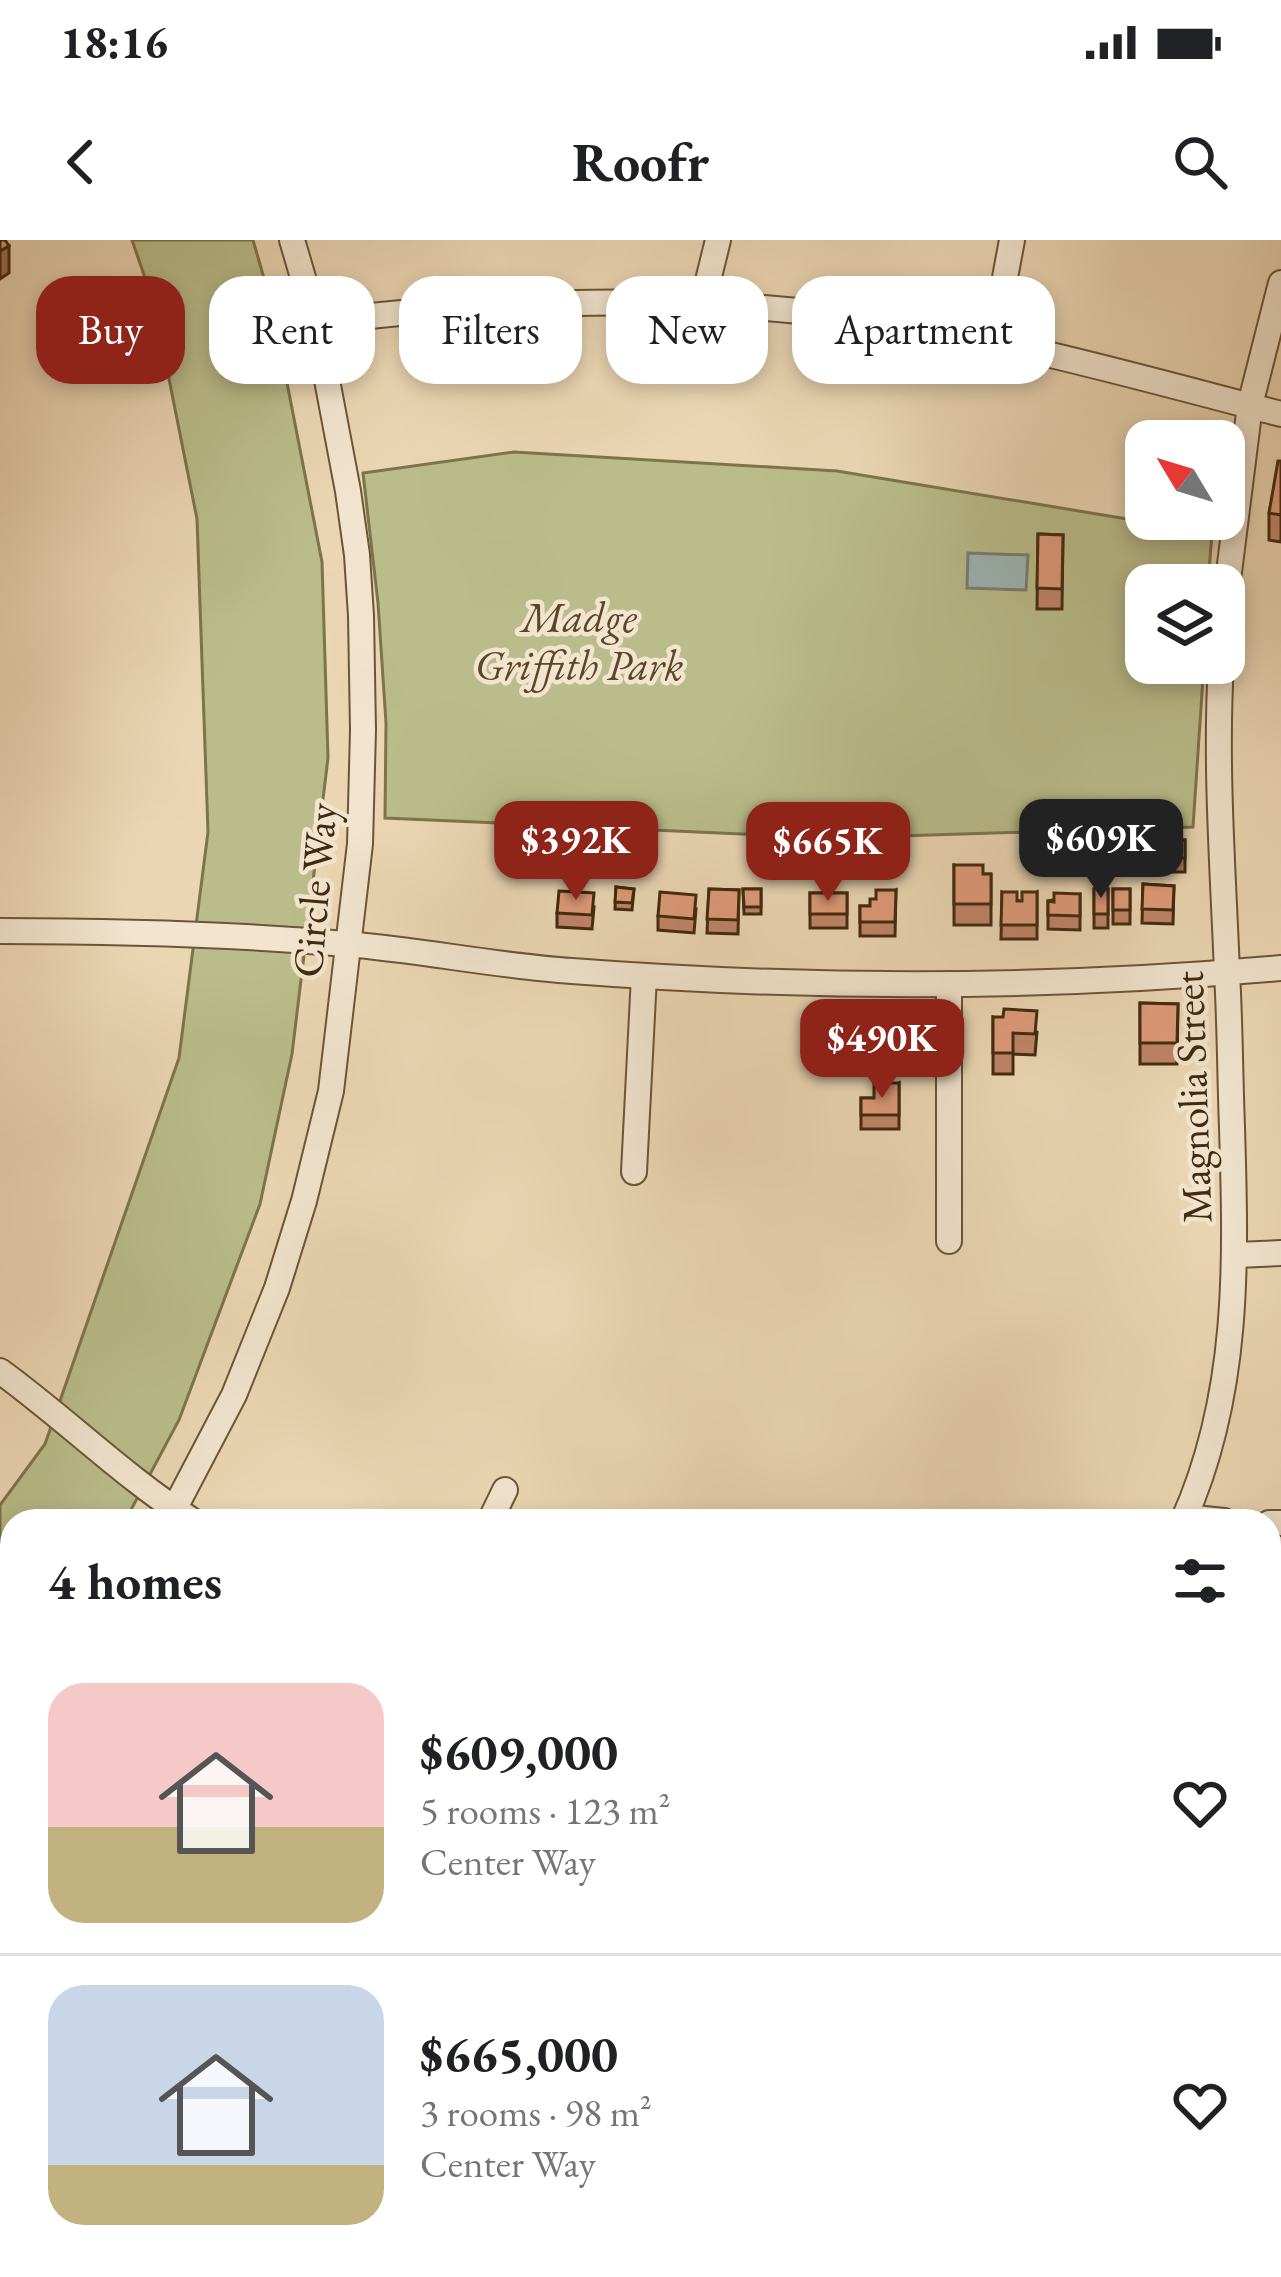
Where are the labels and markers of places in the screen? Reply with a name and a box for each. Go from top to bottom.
pin: $609K [1017,799,1185,901]
pin: $392K [492,801,660,903]
pin: $665K [744,802,912,904]
pin: $490K [798,999,966,1101]

